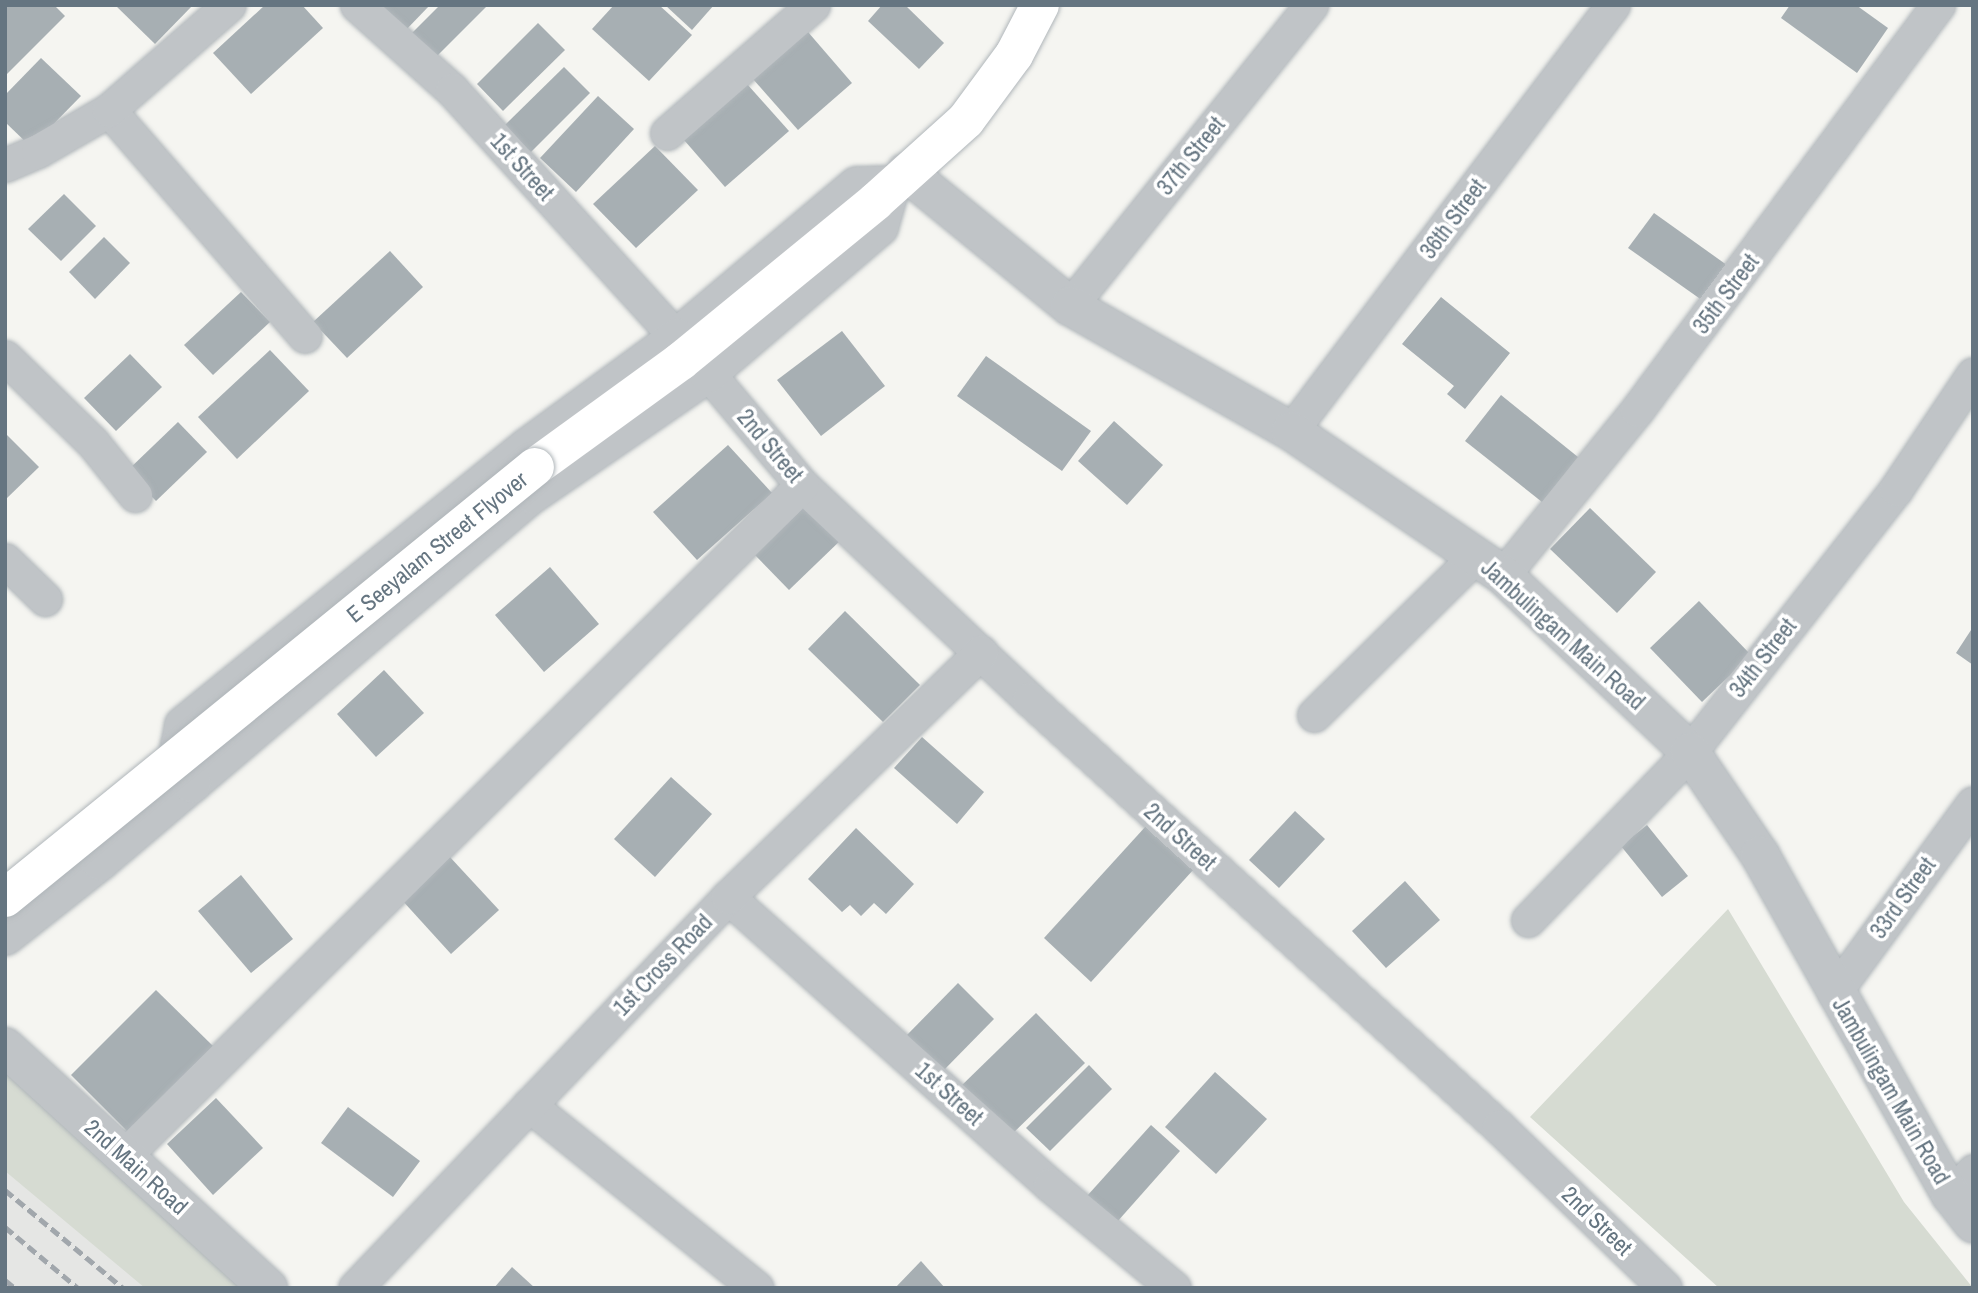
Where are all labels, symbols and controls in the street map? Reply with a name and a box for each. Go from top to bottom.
street label: 37th Street [1151,111,1231,201]
street label: 1st Street [485,128,559,206]
street label: 36th Street [1414,174,1492,264]
street label: 35th Street [1687,249,1765,339]
street label: 2nd Street [731,404,809,488]
street label: E Seeyalam Street Flyover [341,466,533,628]
street label: Jambulingam Main Road [1475,554,1651,716]
street label: 34th Street [1724,613,1802,703]
street label: 2nd Street [1138,798,1222,876]
street label: 33rd Street [1864,852,1942,944]
street label: 1st Cross Road [608,909,718,1021]
street label: Jambulingam Main Road [1826,993,1956,1189]
street label: 1st Street [910,1057,988,1131]
street label: 2nd Main Road [79,1114,193,1220]
street label: 2nd Street [1556,1181,1638,1261]

